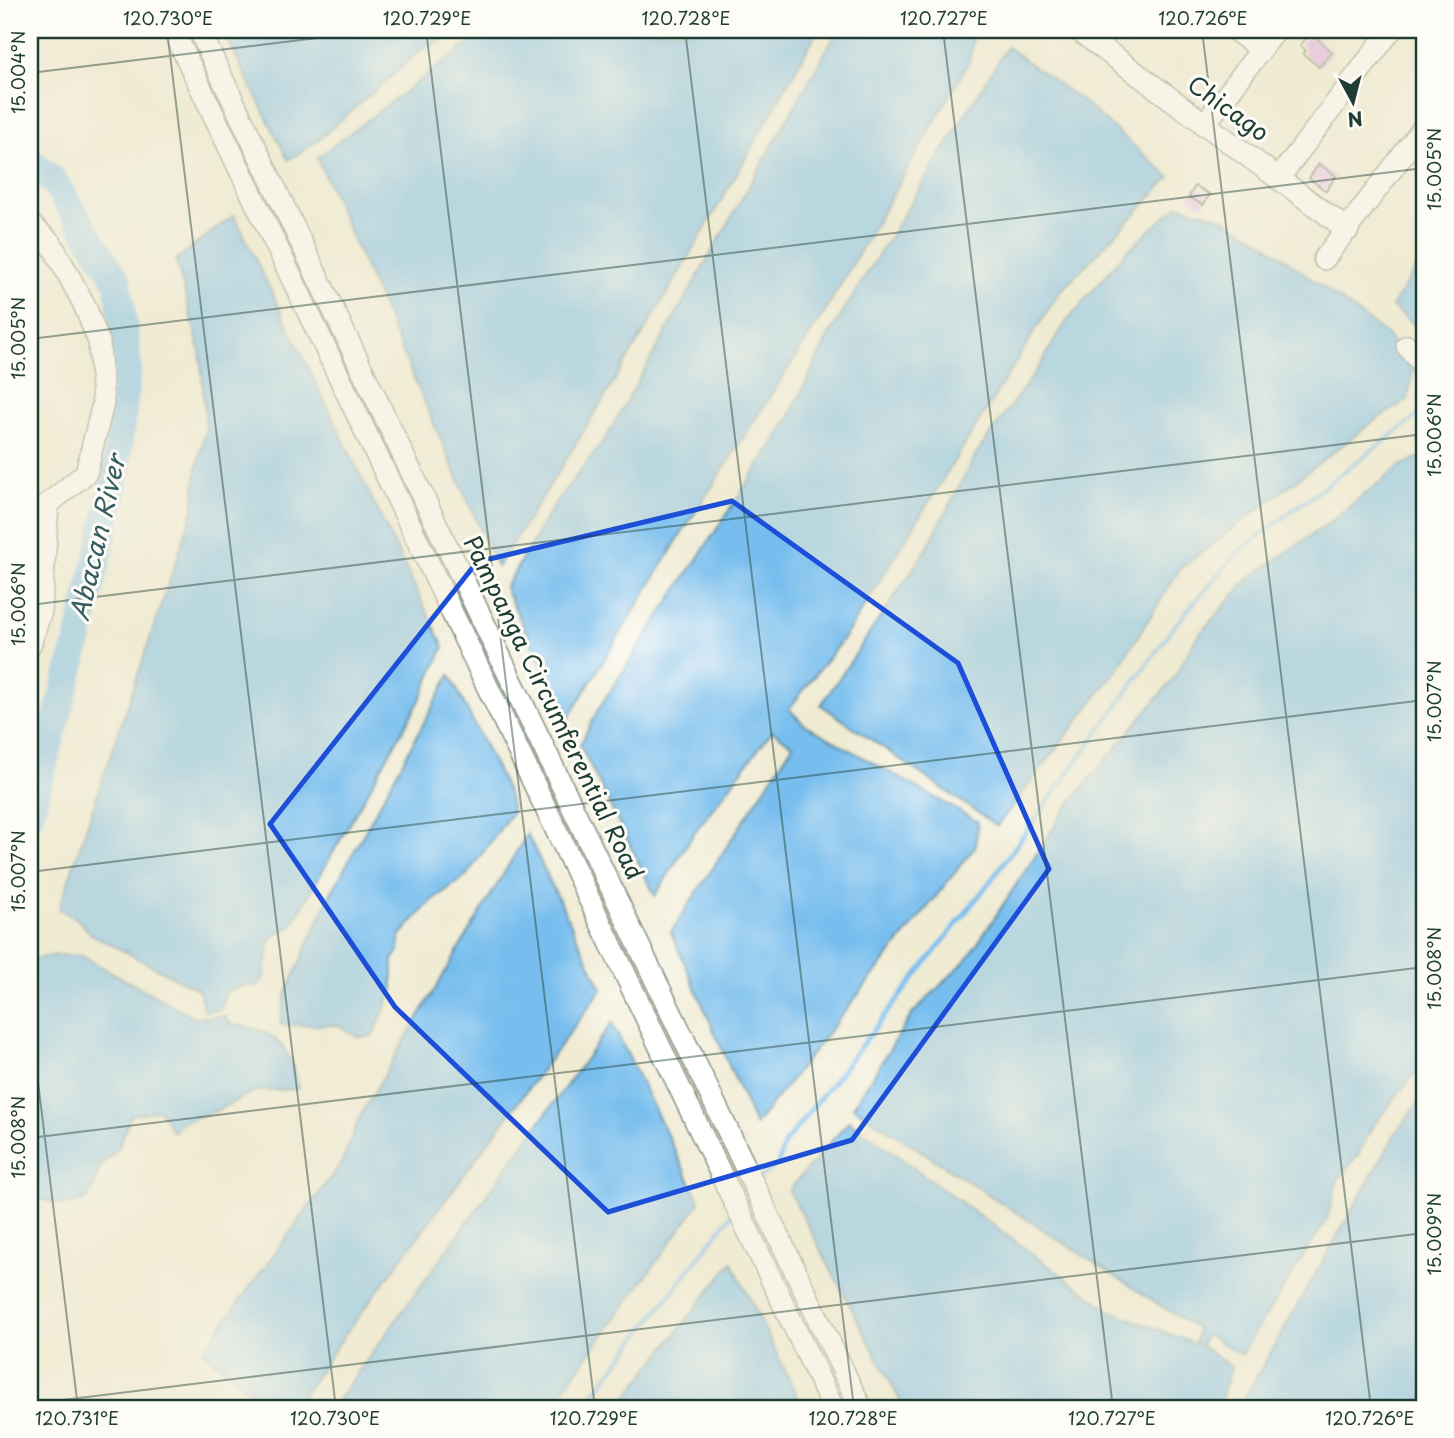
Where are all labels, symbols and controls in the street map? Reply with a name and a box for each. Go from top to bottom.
text: 120.730°E [123,4,213,31]
text: 120.729°E [383,4,471,31]
text: 120.728°E [641,4,731,31]
text: 120.727°E [900,4,988,31]
text: 120.726°E [1158,4,1248,31]
text: 15.004°N [4,30,31,114]
street label: Chicago [1181,65,1277,149]
north arrow [1318,66,1388,136]
text: N [1346,105,1364,135]
text: 15.005°N [1420,128,1447,210]
text: 15.005°N [4,297,31,379]
text: 15.006°N [1420,393,1447,477]
water label: Abacan River [59,448,135,624]
street label: Pampanga Circumferential Road [456,529,654,885]
text: 15.006°N [4,562,31,646]
text: 15.007°N [1420,660,1447,742]
text: 15.007°N [4,830,31,912]
text: 15.008°N [1420,927,1447,1009]
text: 15.008°N [4,1096,31,1178]
text: 15.009°N [1420,1193,1447,1275]
text: 120.731°E [35,1404,119,1431]
text: 120.730°E [290,1404,380,1431]
text: 120.729°E [550,1404,638,1431]
text: 120.728°E [808,1404,898,1431]
text: 120.727°E [1068,1404,1156,1431]
text: 120.726°E [1325,1404,1415,1431]

